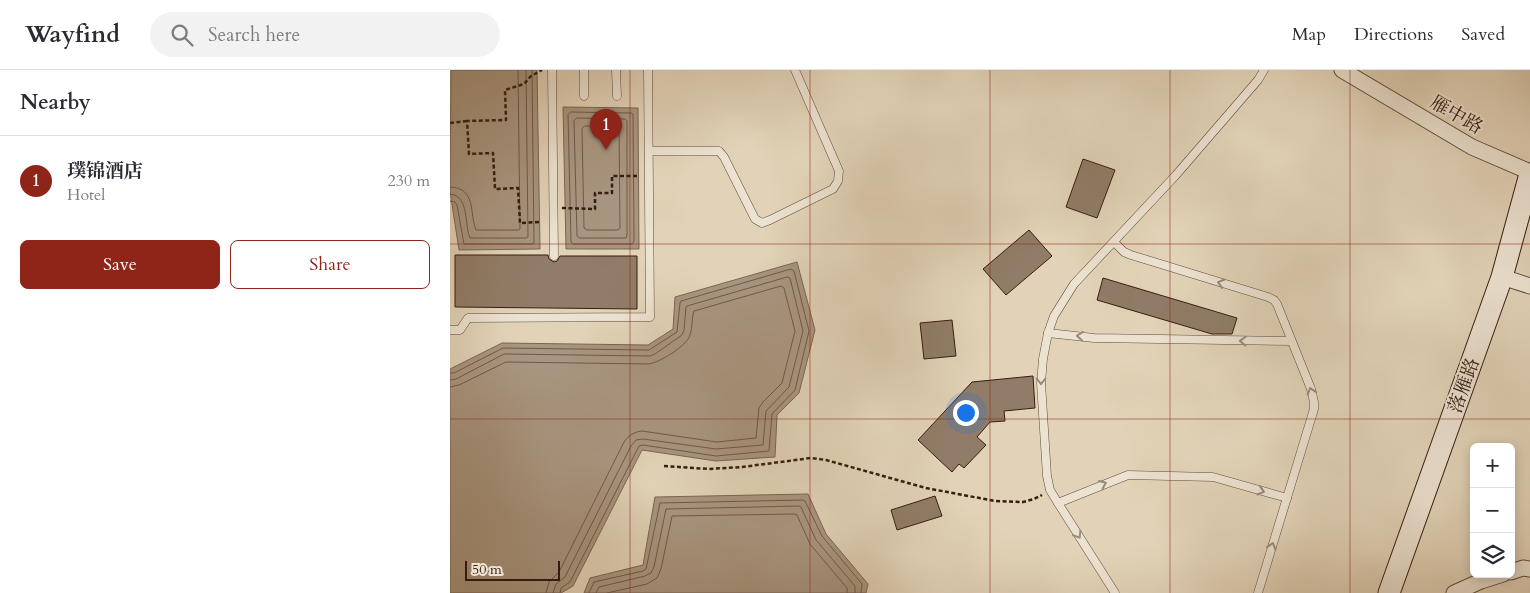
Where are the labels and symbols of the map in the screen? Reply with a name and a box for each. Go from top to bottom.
street label: 雁中路 [1425,89,1488,140]
pin: 1 [590,109,622,150]
one-way arrow [1217,278,1225,288]
one-way arrow [1076,331,1084,342]
one-way arrow [1238,336,1246,347]
street label: 落雁路 [1442,354,1486,417]
one-way arrow [1036,378,1046,386]
one-way arrow [1307,387,1317,395]
your location [953,400,979,426]
one-way arrow [1098,480,1107,491]
one-way arrow [1257,485,1265,495]
one-way arrow [1072,530,1082,539]
one-way arrow [1267,543,1277,551]
scale bar [465,558,560,581]

